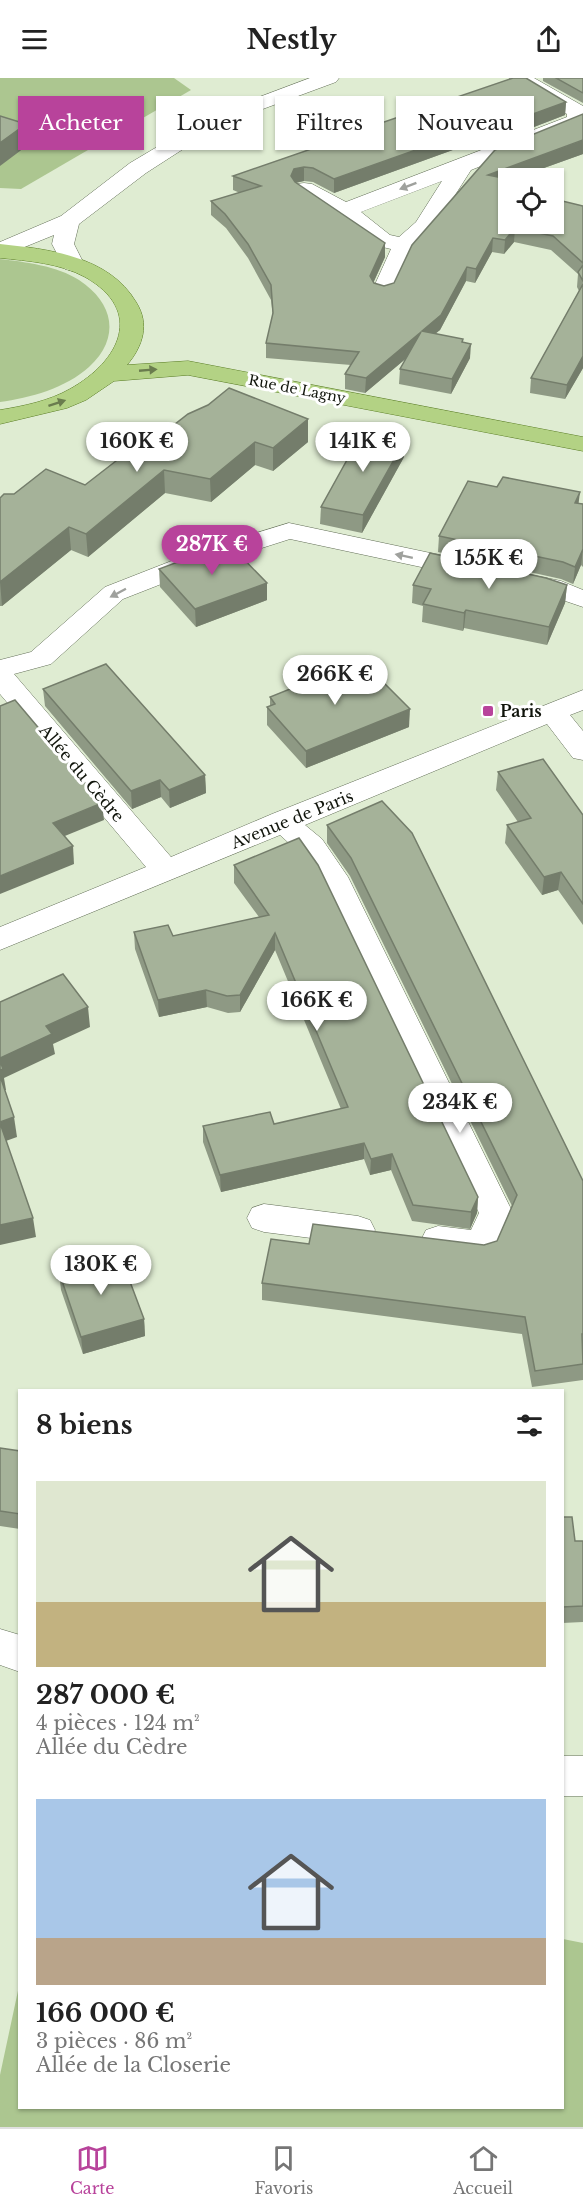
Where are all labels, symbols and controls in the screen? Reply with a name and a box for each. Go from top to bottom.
icon: menu [18,23,51,56]
text: Nestly [246,23,337,56]
icon: share [532,23,565,56]
chip: Acheter [18,96,144,150]
chip: Louer [156,96,263,150]
chip: Filtres [275,96,384,150]
chip: Nouveau [396,96,534,150]
map controls [498,168,564,234]
button: locate [498,168,564,234]
one-way arrow [399,182,417,191]
one-way arrow [139,365,158,375]
street label: Rue de Lagny [247,371,347,407]
one-way arrow [48,397,66,407]
pin: 160K € [88,422,186,473]
pin: 141K € [314,422,412,473]
text: 160K € [100,429,174,453]
text: 141K € [329,429,397,453]
pin: 287K € [163,525,261,576]
text: 287K € [176,532,248,556]
pin: 155K € [440,539,538,590]
text: 155K € [454,546,524,570]
one-way arrow [394,551,413,560]
one-way arrow [109,588,126,598]
pin: 266K € [286,655,384,706]
text: 266K € [297,662,373,686]
place label: Paris [500,701,542,721]
marker: Paris [481,704,495,718]
street label: Allée du Cèdre [35,719,129,826]
street label: Avenue de Paris [227,785,356,853]
pin: 166K € [268,981,366,1032]
text: 166K € [281,988,353,1012]
pin: 234K € [411,1083,509,1134]
text: 234K € [422,1090,498,1114]
pin: 130K € [52,1245,150,1296]
text: 130K € [64,1252,138,1276]
text: 8 biens [36,1409,133,1441]
icon: filters [513,1409,546,1442]
icon: home [237,1520,345,1628]
text: 287 000 € [36,1679,175,1711]
text: 4 pièces · 124 m² [36,1711,200,1735]
text: Allée du Cèdre [36,1735,188,1759]
icon: home [237,1838,345,1946]
text: 166 000 € [36,1997,175,2029]
text: 3 pièces · 86 m² [36,2029,192,2053]
text: Allée de la Closerie [36,2053,231,2077]
tab: Carte [70,2142,115,2198]
tab: Favoris [254,2142,313,2198]
tab: Accueil [453,2142,513,2198]

